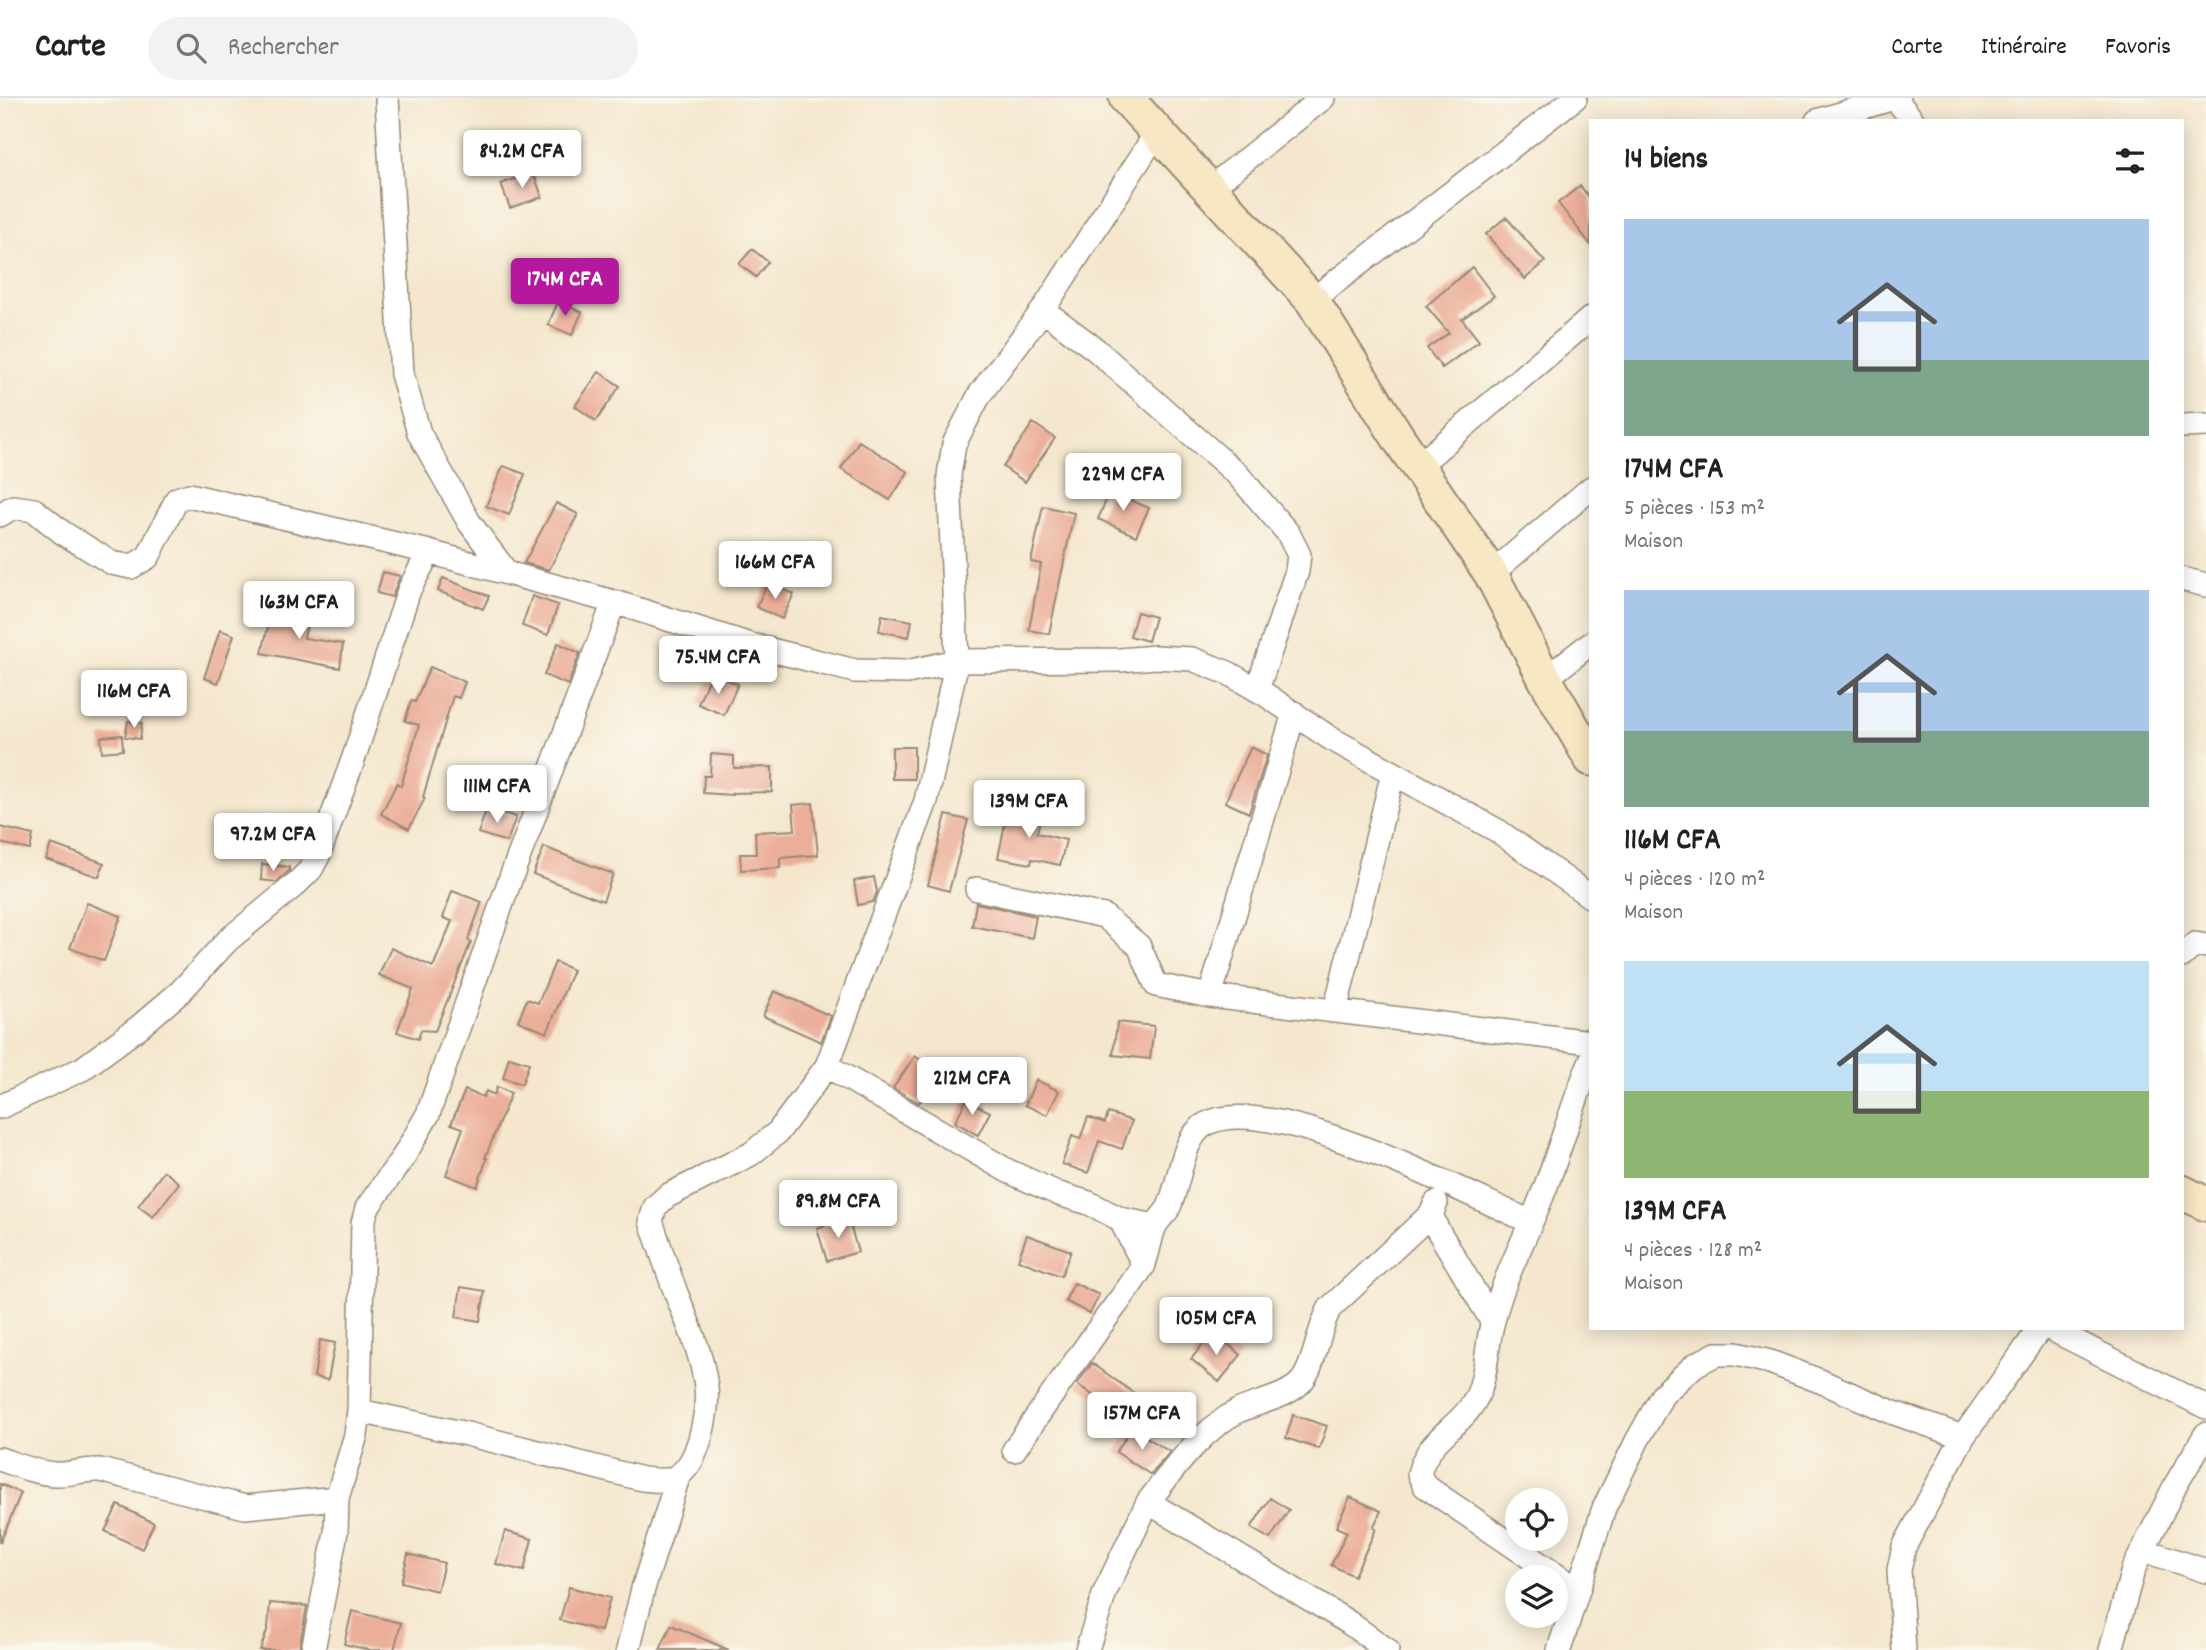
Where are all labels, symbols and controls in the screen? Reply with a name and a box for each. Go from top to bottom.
search box [148,17,638,80]
text: Carte [35,25,106,72]
icon: search [172,29,210,67]
text: Rechercher [228,30,339,67]
text: Carte [1891,31,1943,65]
text: Itinéraire [1981,31,2067,65]
text: Favoris [2105,31,2171,65]
pin: 84.2M CFA [442,130,602,190]
text: 84.2M CFA [479,136,565,169]
text: 14 biens [1624,140,1708,183]
icon: filters [2111,142,2149,180]
pin: 174M CFA [493,258,637,318]
text: 174M CFA [527,264,603,297]
icon: home [1824,264,1950,390]
text: 174M CFA [1624,450,1724,493]
pin: 229M CFA [1051,454,1195,513]
text: 229M CFA [1081,459,1165,492]
text: 5 pièces · 153 m² [1624,493,1765,526]
text: Maison [1624,526,1683,559]
pin: 166M CFA [703,542,847,601]
text: 166M CFA [735,547,815,580]
pin: 163M CFA [227,582,371,641]
text: 163M CFA [259,587,339,620]
icon: home [1824,635,1950,761]
pin: 75.4M CFA [638,636,798,696]
text: 75.4M CFA [675,642,761,675]
pin: 116M CFA [62,670,206,730]
text: 116M CFA [97,676,171,709]
pin: 111M CFA [425,766,569,825]
text: 111M CFA [463,771,531,804]
pin: 139M CFA [957,780,1101,840]
text: 139M CFA [990,786,1068,819]
pin: 97.2M CFA [193,814,353,873]
text: 97.2M CFA [230,819,316,852]
text: 116M CFA [1624,821,1721,864]
text: 4 pièces · 120 m² [1624,864,1765,897]
text: Maison [1624,897,1683,930]
icon: home [1824,1006,1950,1132]
pin: 212M CFA [900,1058,1044,1117]
text: 212M CFA [933,1063,1011,1096]
pin: 89.8M CFA [758,1180,918,1240]
text: 89.8M CFA [795,1186,881,1219]
text: 139M CFA [1624,1192,1727,1235]
text: 4 pièces · 128 m² [1624,1235,1762,1268]
text: Maison [1624,1268,1683,1301]
pin: 105M CFA [1144,1298,1288,1357]
text: 105M CFA [1175,1303,1257,1336]
pin: 157M CFA [1070,1392,1214,1452]
text: 157M CFA [1103,1398,1181,1431]
map controls [1505,1488,1568,1628]
button: locate [1505,1488,1568,1551]
button: layers [1505,1565,1568,1628]

